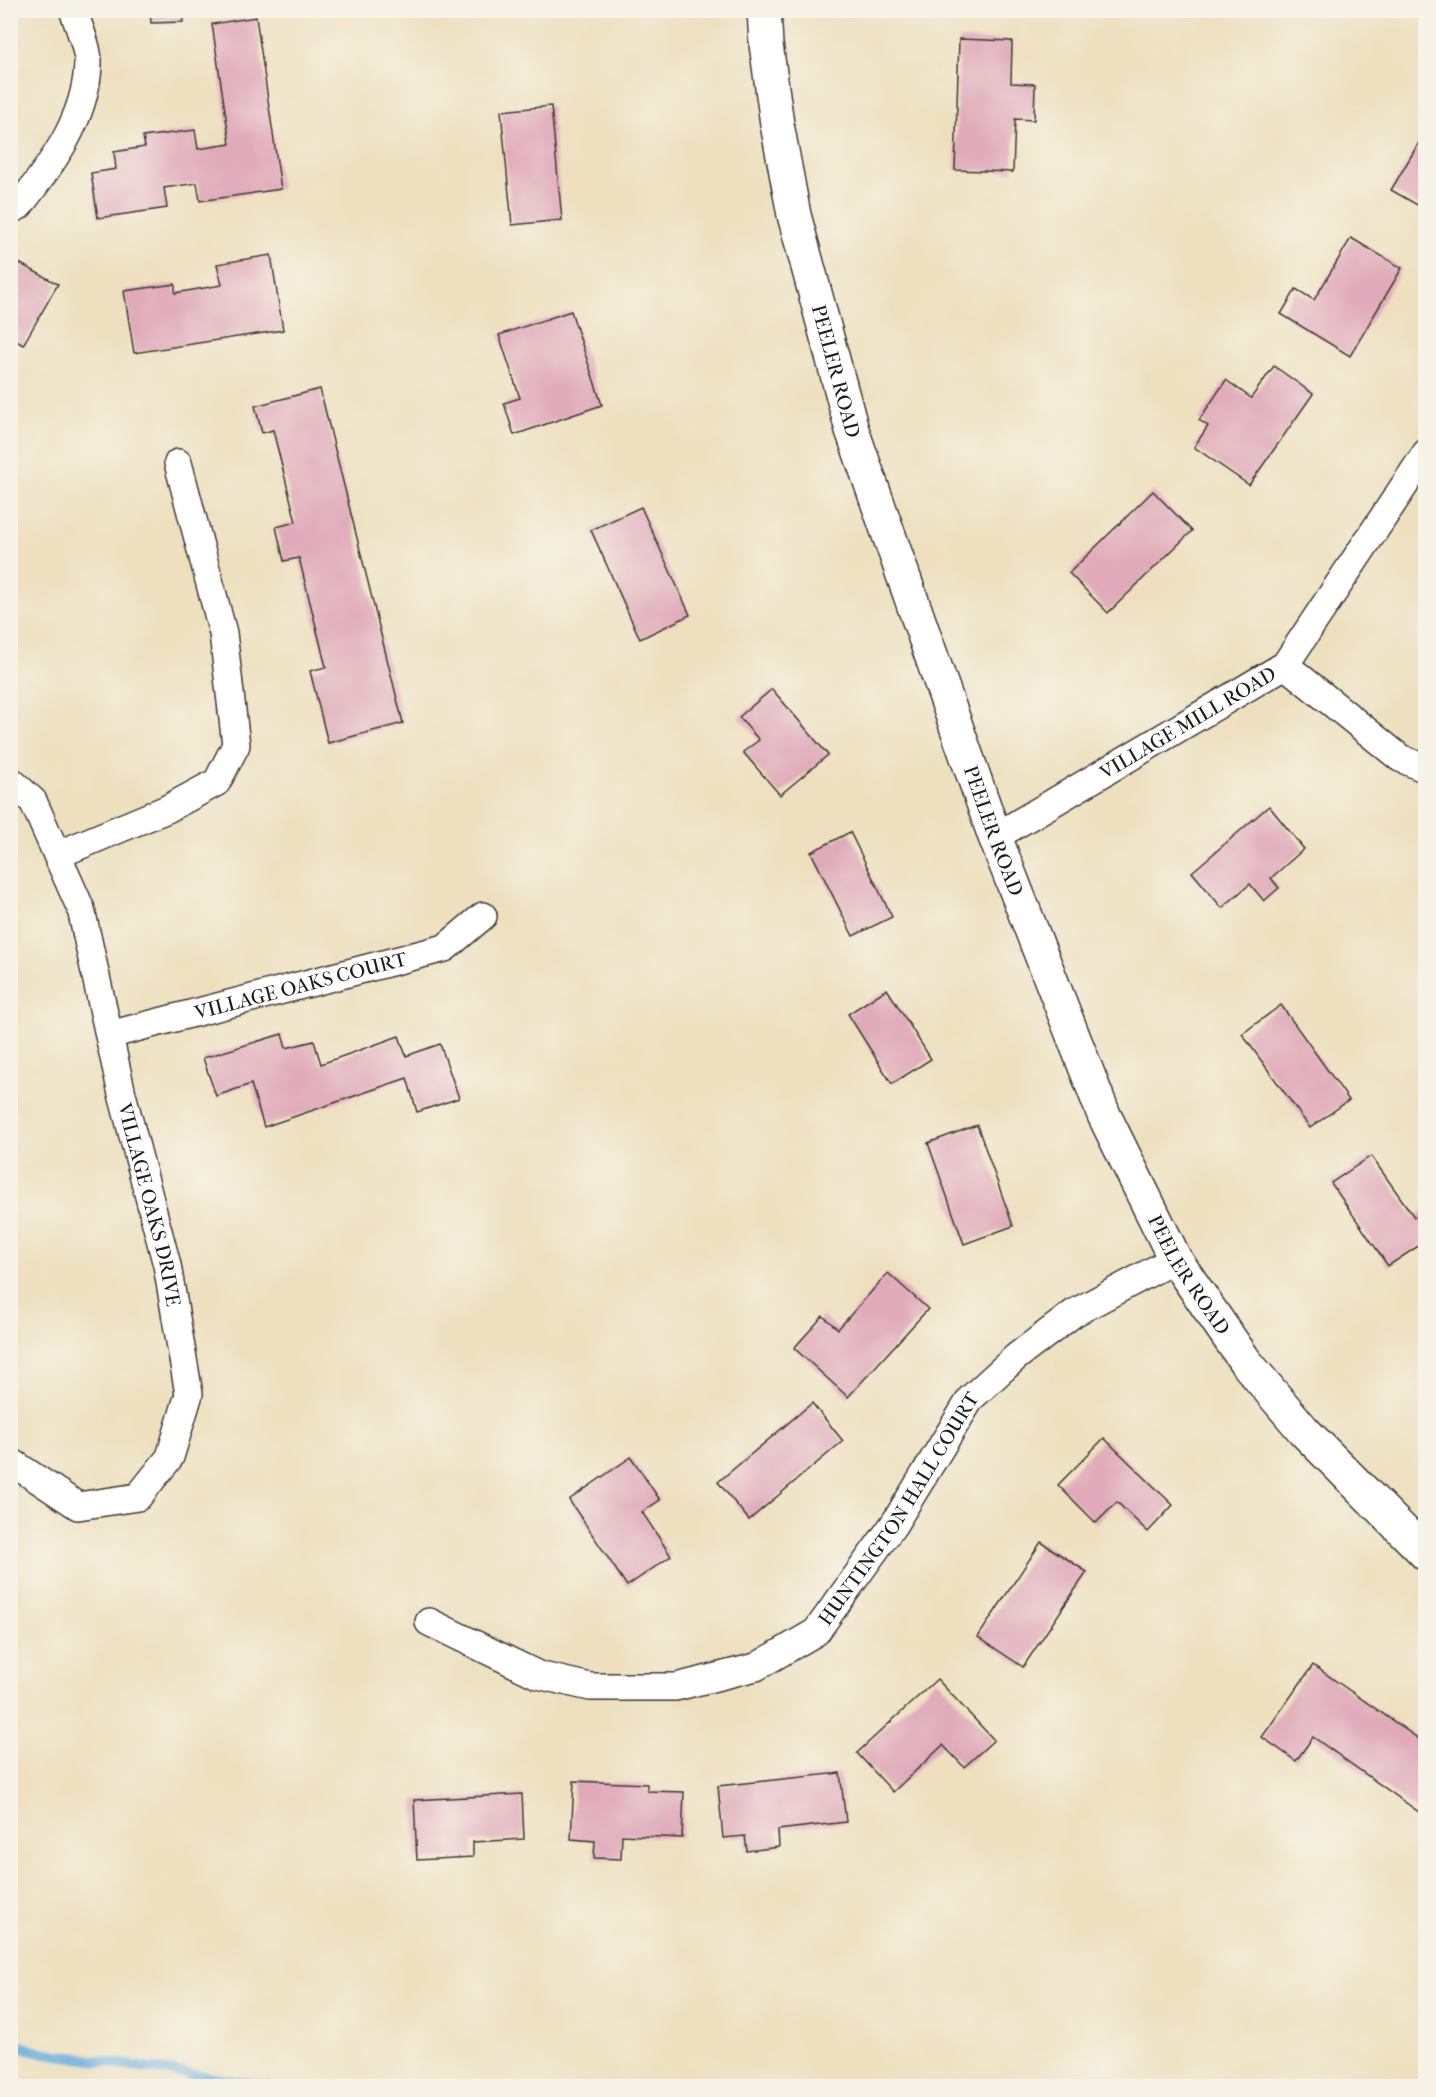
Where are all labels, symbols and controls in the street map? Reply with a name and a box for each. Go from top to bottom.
street label: PEELER ROAD [807,302,865,440]
street label: VILLAGE MILL ROAD [1095,662,1280,784]
street label: PEELER ROAD [959,762,1028,899]
street label: VILLAGE OAKS COURT [191,947,410,1024]
street label: VILLAGE OAKS DRIVE [113,1100,185,1308]
street label: PEELER ROAD [1143,1211,1235,1339]
street label: HUNTINGTON HALL COURT [813,1387,984,1630]

